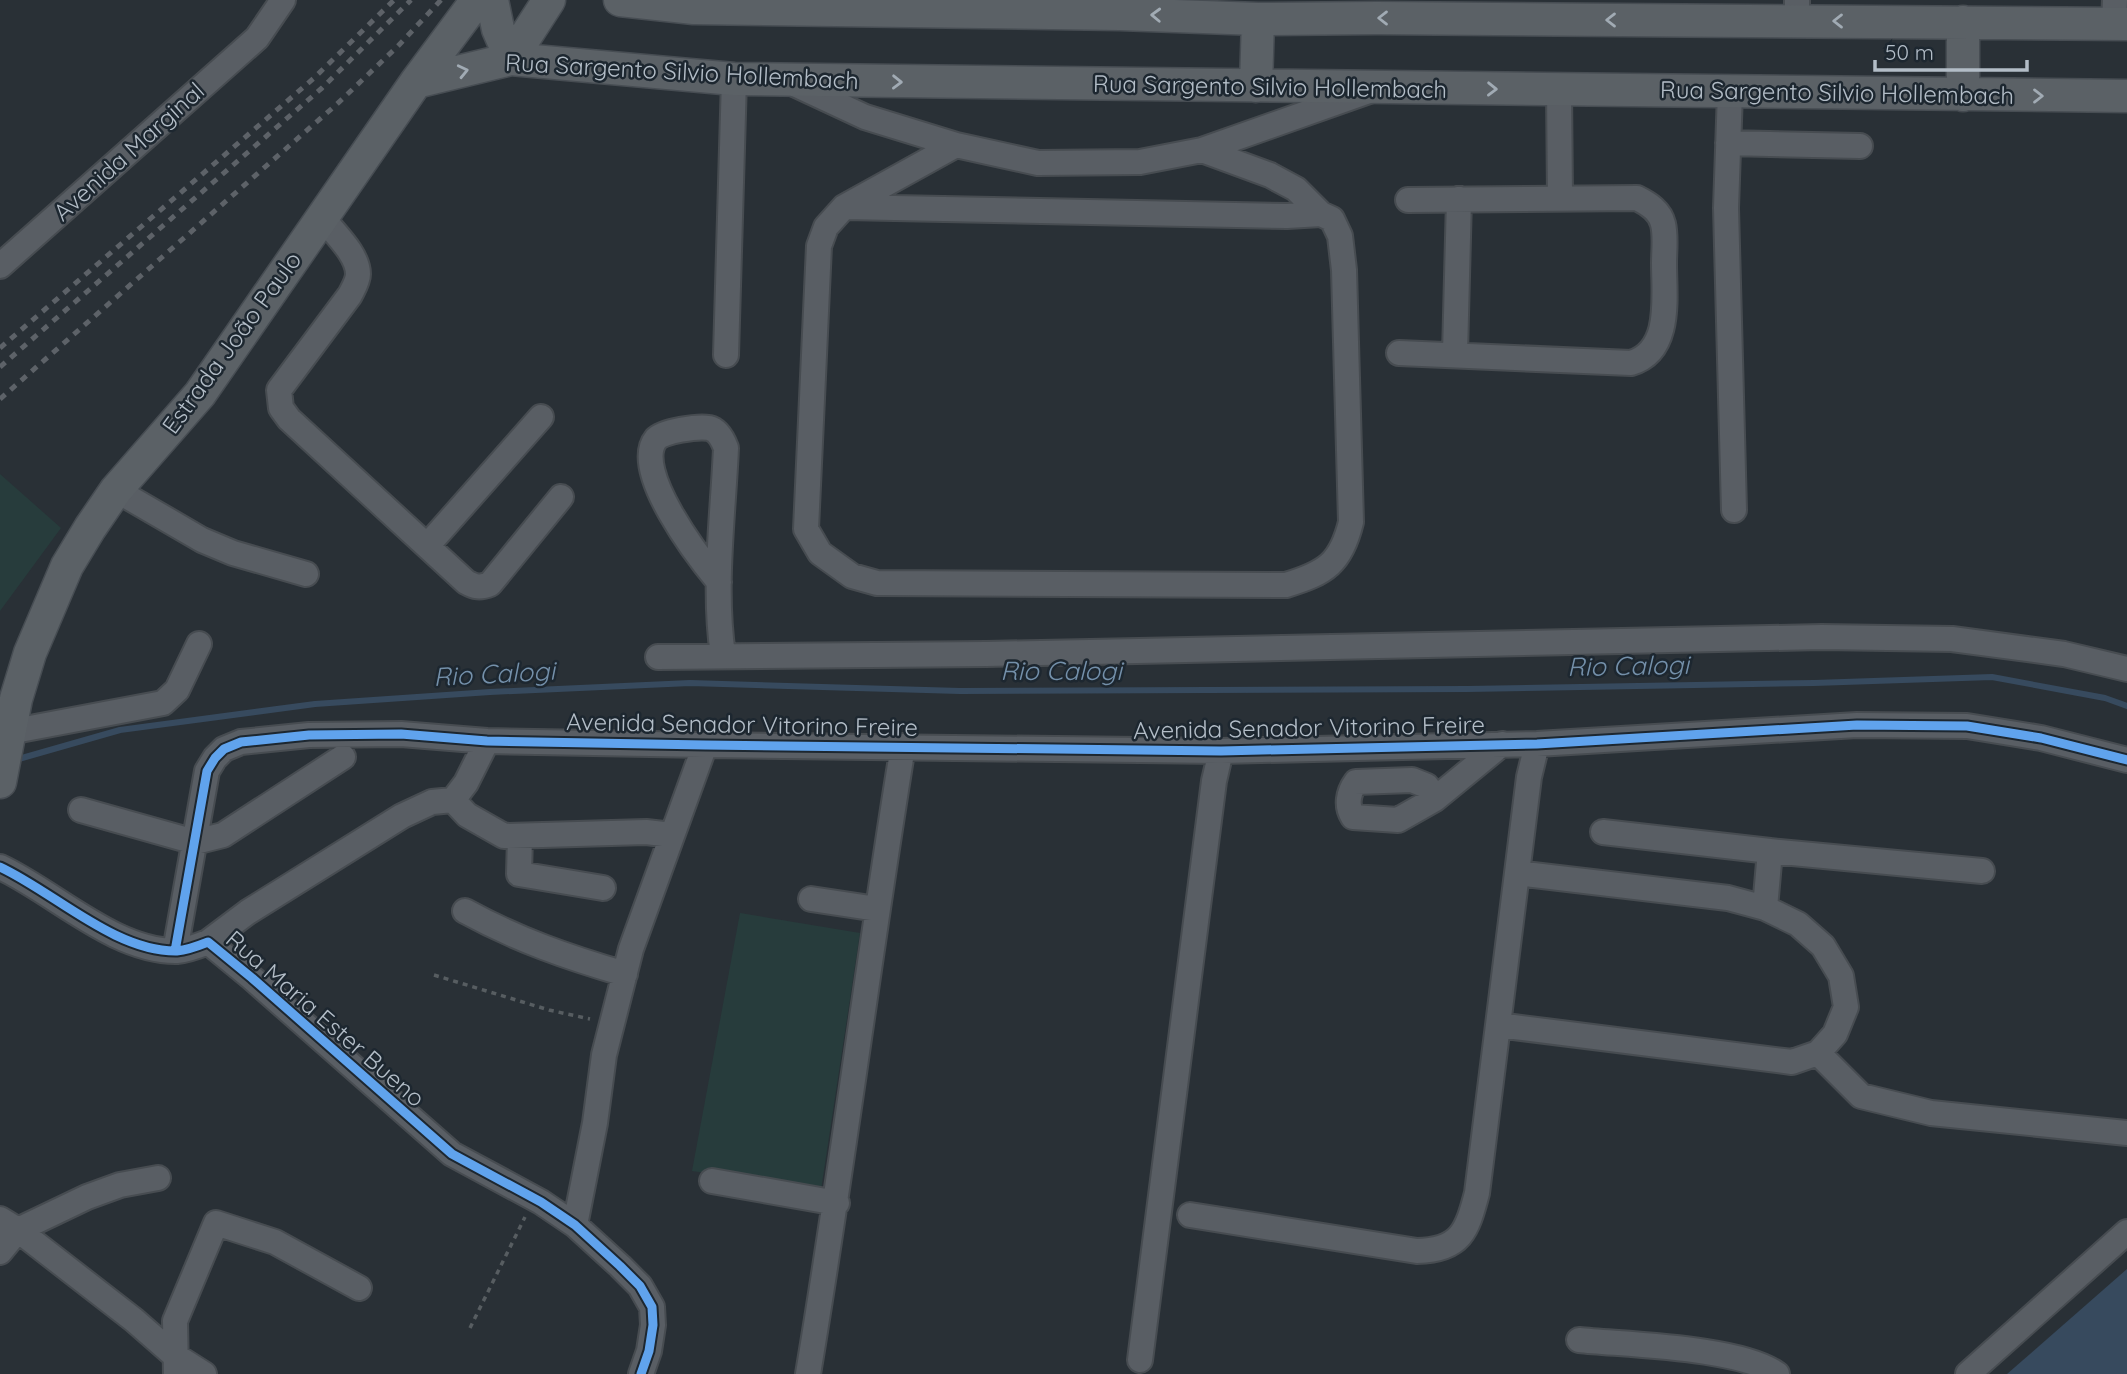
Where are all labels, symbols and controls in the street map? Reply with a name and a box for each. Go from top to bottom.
one-way arrow [1150,7,1161,22]
one-way arrow [1378,10,1388,26]
one-way arrow [1605,12,1616,28]
one-way arrow [1833,14,1844,29]
scale bar [1875,28,2027,72]
text: 50 m [1885,39,1934,65]
street label: Rua Sargento Silvio Hollembach [504,47,860,95]
one-way arrow [457,65,469,79]
street label: Rua Sargento Silvio Hollembach [1093,68,1447,104]
one-way arrow [892,74,903,90]
street label: Rua Sargento Silvio Hollembach [1660,74,2014,110]
street label: Avenida Marginal [47,76,210,227]
one-way arrow [1487,81,1498,97]
one-way arrow [2033,88,2044,104]
street label: Estrada João Paulo [155,245,307,439]
water label: Rio Calogi [1567,648,1693,683]
water label: Rio Calogi [432,654,559,693]
water label: Rio Calogi [1000,654,1125,687]
street label: Avenida Senador Vitorino Freire [566,706,918,742]
street label: Avenida Senador Vitorino Freire [1133,709,1485,745]
street label: Rua Maria Ester Bueno [220,924,431,1113]

